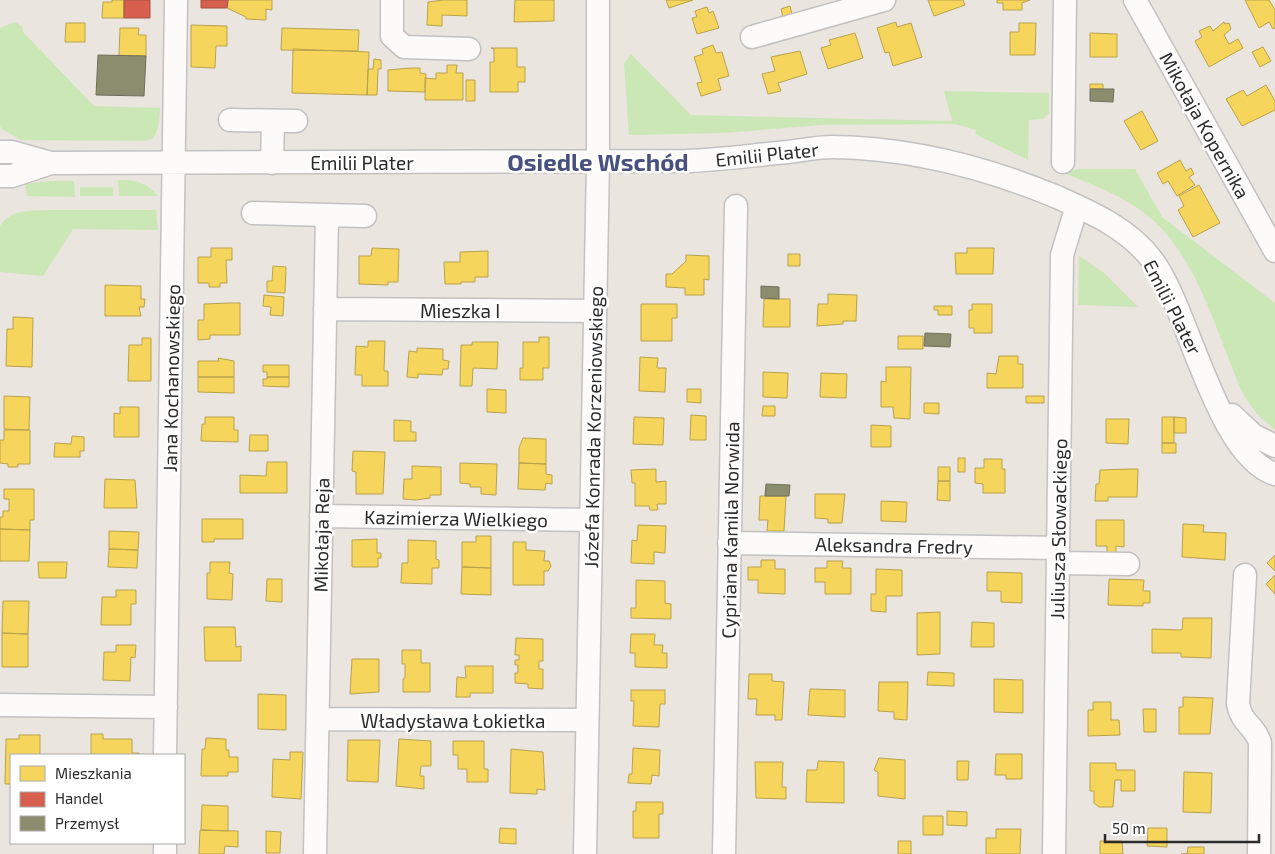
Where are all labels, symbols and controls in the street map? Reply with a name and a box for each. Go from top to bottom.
street label: Mikołaja Kopernika [1155,48,1255,202]
street label: Emilii Plater [714,137,820,171]
district label: Osiedle Wschód [507,147,689,176]
street label: Emilii Plater [310,151,414,174]
street label: Emilii Plater [1139,256,1207,359]
street label: Jana Kochanowskiego [158,284,184,472]
street label: Józefa Konrada Korzeniowskiego [579,286,607,568]
street label: Mieszka I [420,299,500,322]
street label: Cypriana Kamila Norwida [717,421,743,639]
street label: Juliusza Słowackiego [1045,438,1071,620]
street label: Mikołaja Reja [309,477,333,593]
street label: Kazimierza Wielkiego [364,505,548,531]
street label: Aleksandra Fredry [815,532,973,558]
street label: Władysława Łokietka [361,709,545,732]
legend [10,754,185,844]
text: Mieszkania [55,764,132,782]
text: Handel [55,789,104,807]
scale bar [1105,812,1259,844]
text: Przemysł [55,814,119,832]
text: 50 m [1112,819,1146,837]

